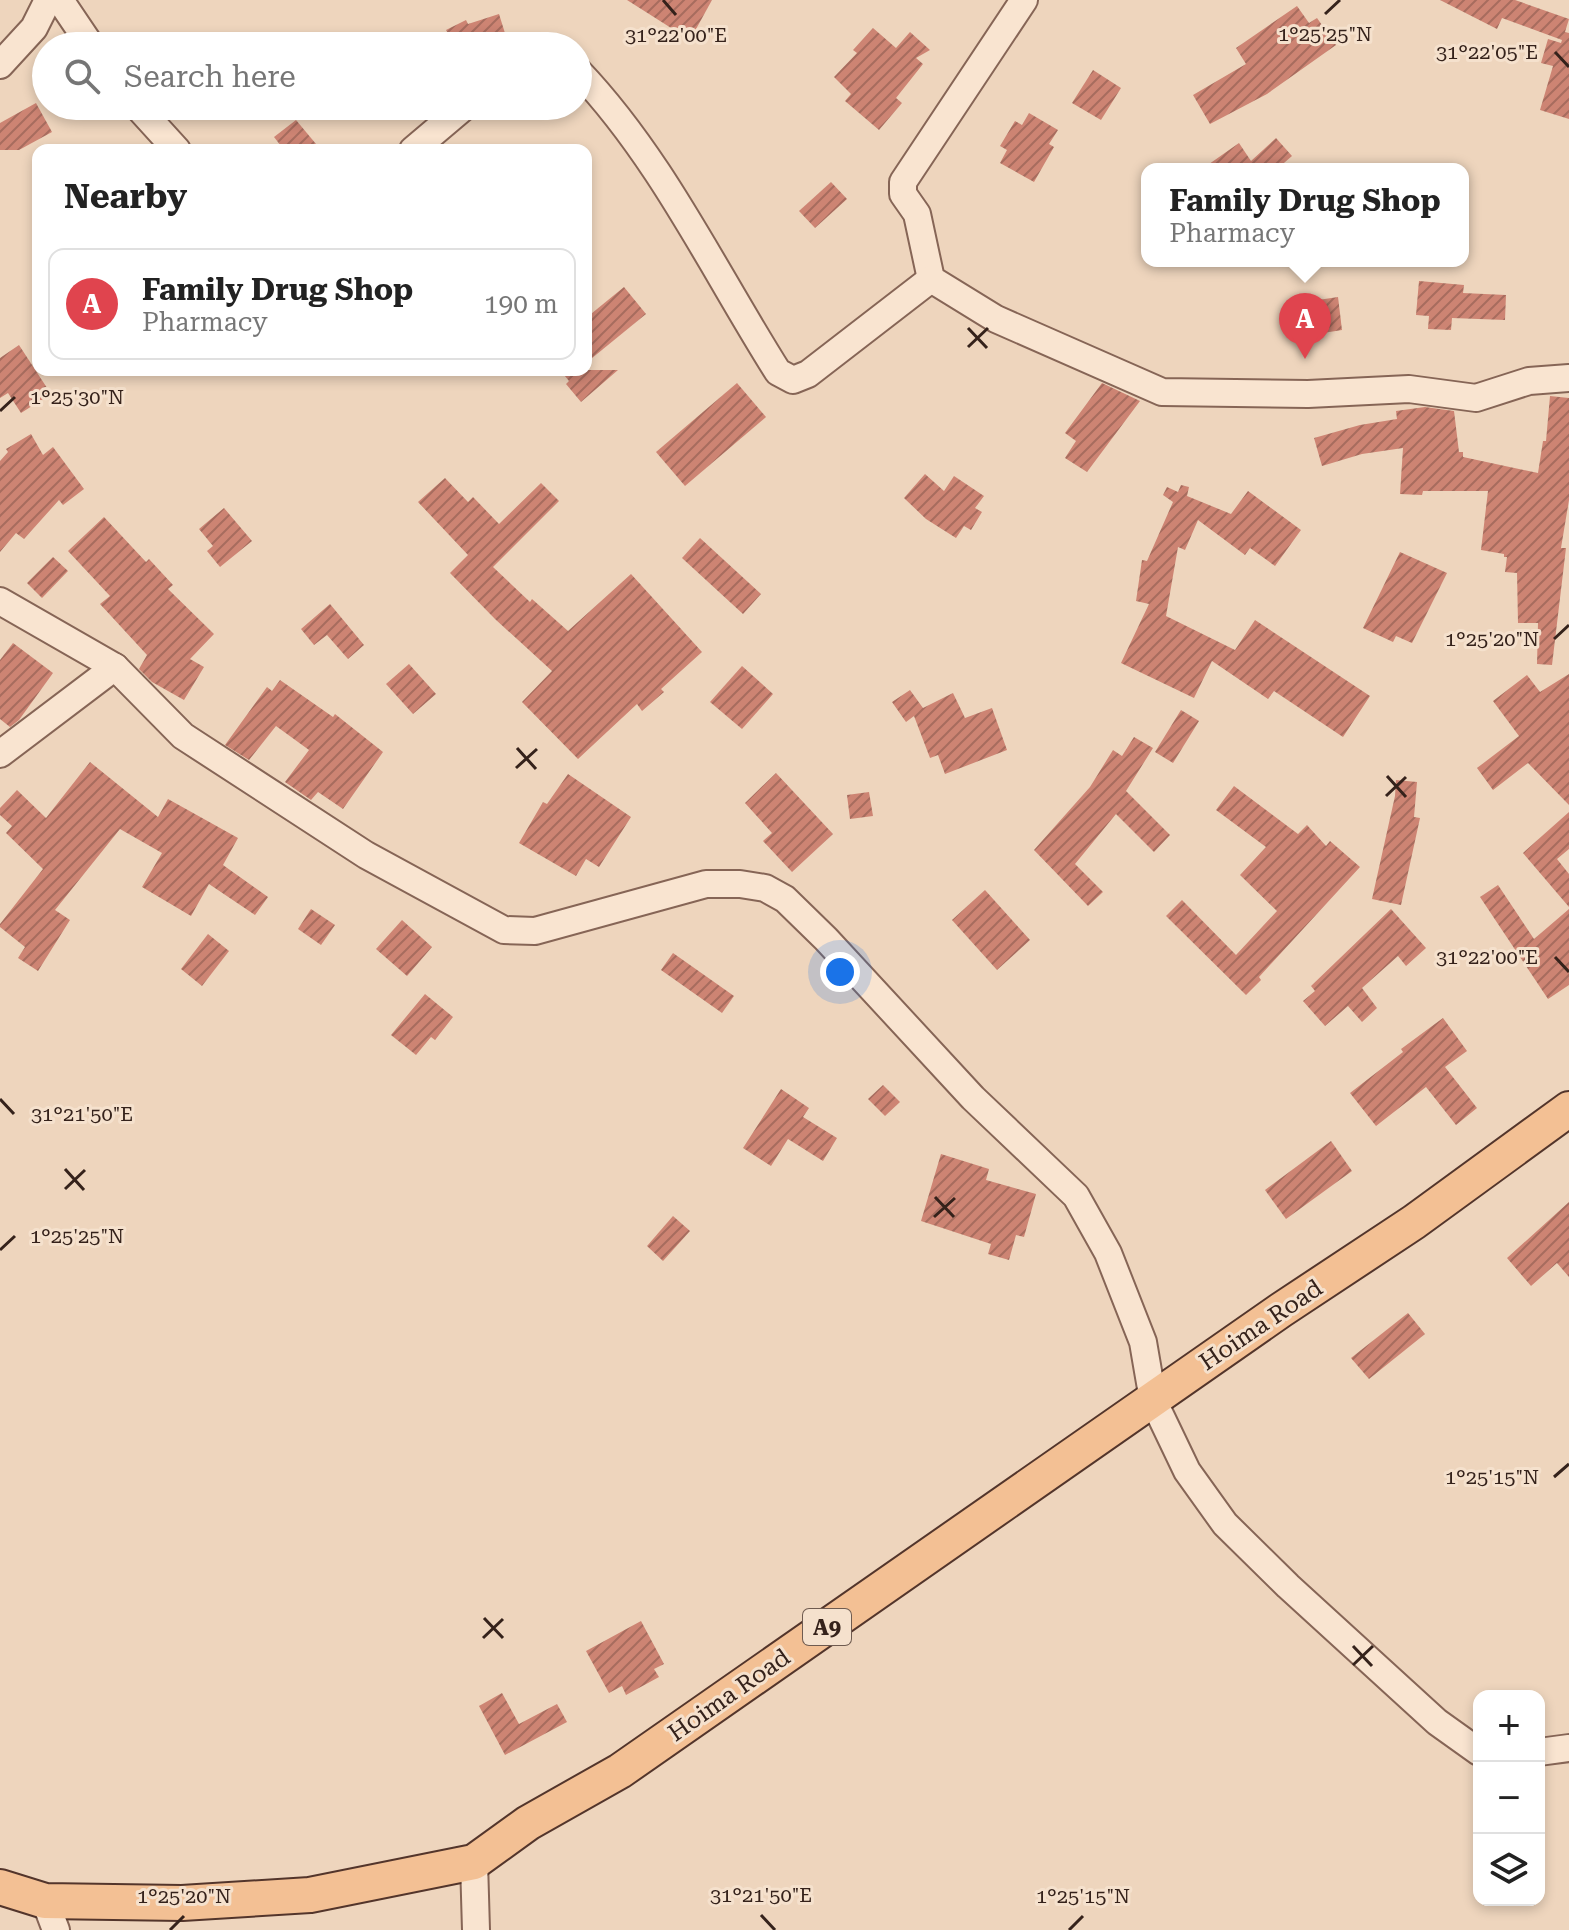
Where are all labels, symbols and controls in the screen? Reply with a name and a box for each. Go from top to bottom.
text: 1°25'25"N [1278,22,1372,46]
text: 31°22'00"E [625,23,727,47]
search box [32,32,592,120]
text: 31°22'05"E [1436,40,1538,64]
icon: search [60,54,104,98]
text: Search here [124,59,296,94]
popup [1141,163,1469,267]
text: Nearby [64,176,187,216]
text: Family Drug Shop [1169,183,1441,218]
text: Pharmacy [1169,218,1295,248]
text: Family Drug Shop [142,272,413,307]
text: A [83,289,101,319]
text: 190 m [484,289,558,319]
pin: A [1279,293,1331,359]
text: Pharmacy [142,307,268,337]
text: 1°25'30"N [30,385,124,409]
text: 1°25'20"N [1445,627,1539,651]
text: 31°22'00"E [1436,945,1538,969]
your location [820,952,860,992]
text: 31°21'50"E [31,1102,133,1126]
text: 1°25'25"N [30,1224,124,1248]
street label: Hoima Road [1194,1274,1328,1376]
text: 1°25'15"N [1445,1465,1539,1489]
road number: A9 [803,1609,851,1645]
street label: Hoima Road [663,1643,795,1747]
map controls [1473,1690,1545,1906]
button: + [1473,1690,1545,1762]
button: − [1473,1762,1545,1834]
button: layers [1473,1834,1545,1906]
text: 31°21'50"E [710,1883,812,1907]
text: 1°25'20"N [137,1884,231,1908]
text: 1°25'15"N [1036,1884,1130,1908]

